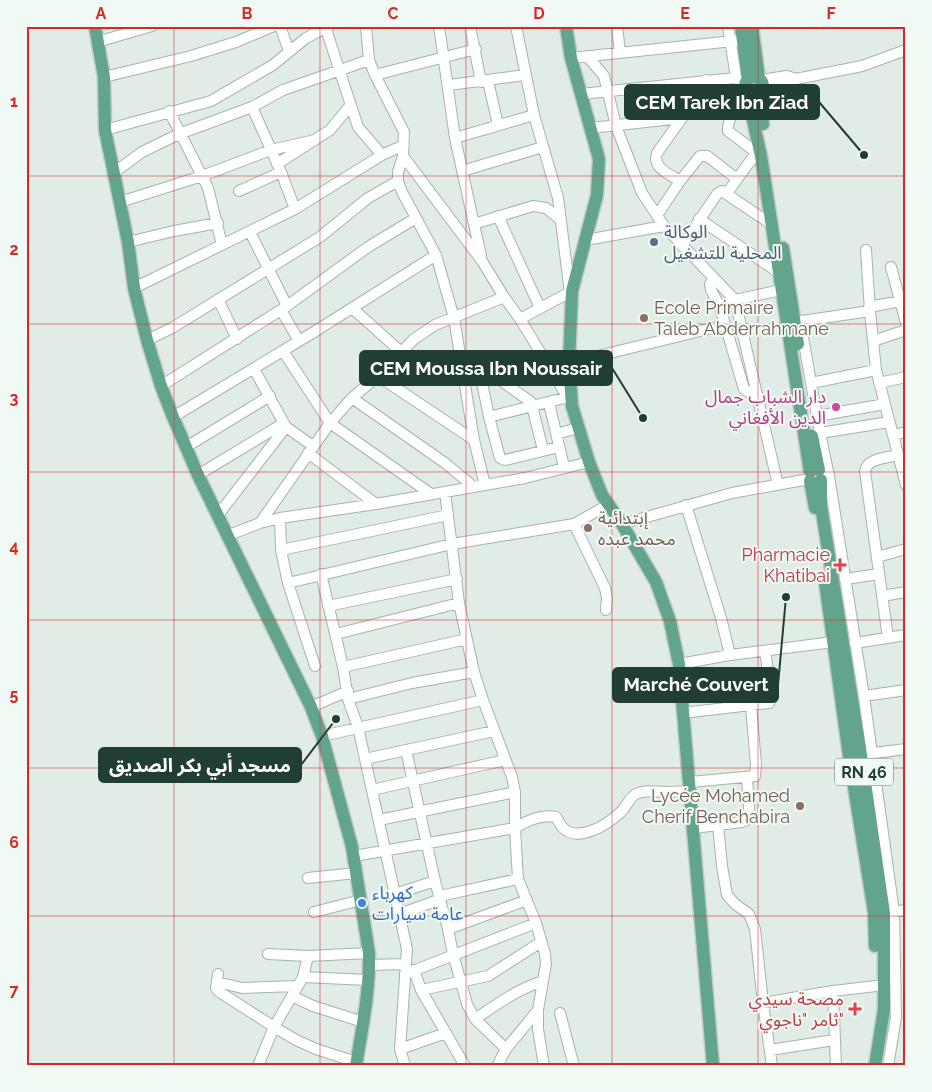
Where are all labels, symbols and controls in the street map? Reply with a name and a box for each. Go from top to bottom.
text: A [96,4,107,23]
text: B [242,4,253,23]
text: C [388,4,399,23]
text: D [533,4,545,23]
text: E [680,4,690,23]
text: F [826,4,836,23]
callout: CEM Tarek Ibn Ziad [625,85,819,119]
text: CEM Tarek Ibn Ziad [635,91,809,113]
text: 1 [10,92,18,111]
place label: الوكالة المحلية للتشغيل [664,221,782,264]
marker: الوكالة المحلية للتشغيل [648,236,660,248]
text: 2 [9,240,19,259]
place label: Ecole Primaire Taleb Abderrahmane [654,297,829,339]
marker: Ecole Primaire Taleb Abderrahmane [638,312,650,324]
callout: CEM Moussa Ibn Noussair [360,351,612,385]
text: CEM Moussa Ibn Noussair [370,357,603,379]
place label: دار الشباب جمال الدين الأفغاني [705,386,826,431]
text: 3 [10,389,19,408]
marker: دار الشباب جمال الدين الأفغاني [830,401,842,413]
place label: إبتدائية محمد عبده [598,507,676,549]
marker: إبتدائية محمد عبده [582,522,594,534]
text: 4 [9,537,19,556]
place label: Pharmacie Khatibai [741,544,830,586]
marker: Pharmacie Khatibai [834,559,846,571]
callout: Marché Couvert [613,668,778,702]
text: Marché Couvert [624,673,769,695]
text: 5 [10,685,19,704]
callout: مسجد أبي بكر الصديق [99,748,301,782]
text: مسجد أبي بكر الصديق [109,752,291,780]
road number: RN 46 [835,759,893,786]
place label: Lycée Mohamed Cherif Benchabira [642,785,790,827]
marker: Lycée Mohamed Cherif Benchabira [794,800,806,812]
text: 6 [9,833,19,852]
place label: كهرباء عامة سيارات [372,882,463,925]
marker: كهرباء عامة سيارات [356,897,368,909]
text: 7 [10,981,19,1000]
place label: مصحة سيدي ثامر "ناجوي" [749,988,844,1033]
marker: مصحة سيدي ثامر "ناجوي" [848,1002,862,1016]

